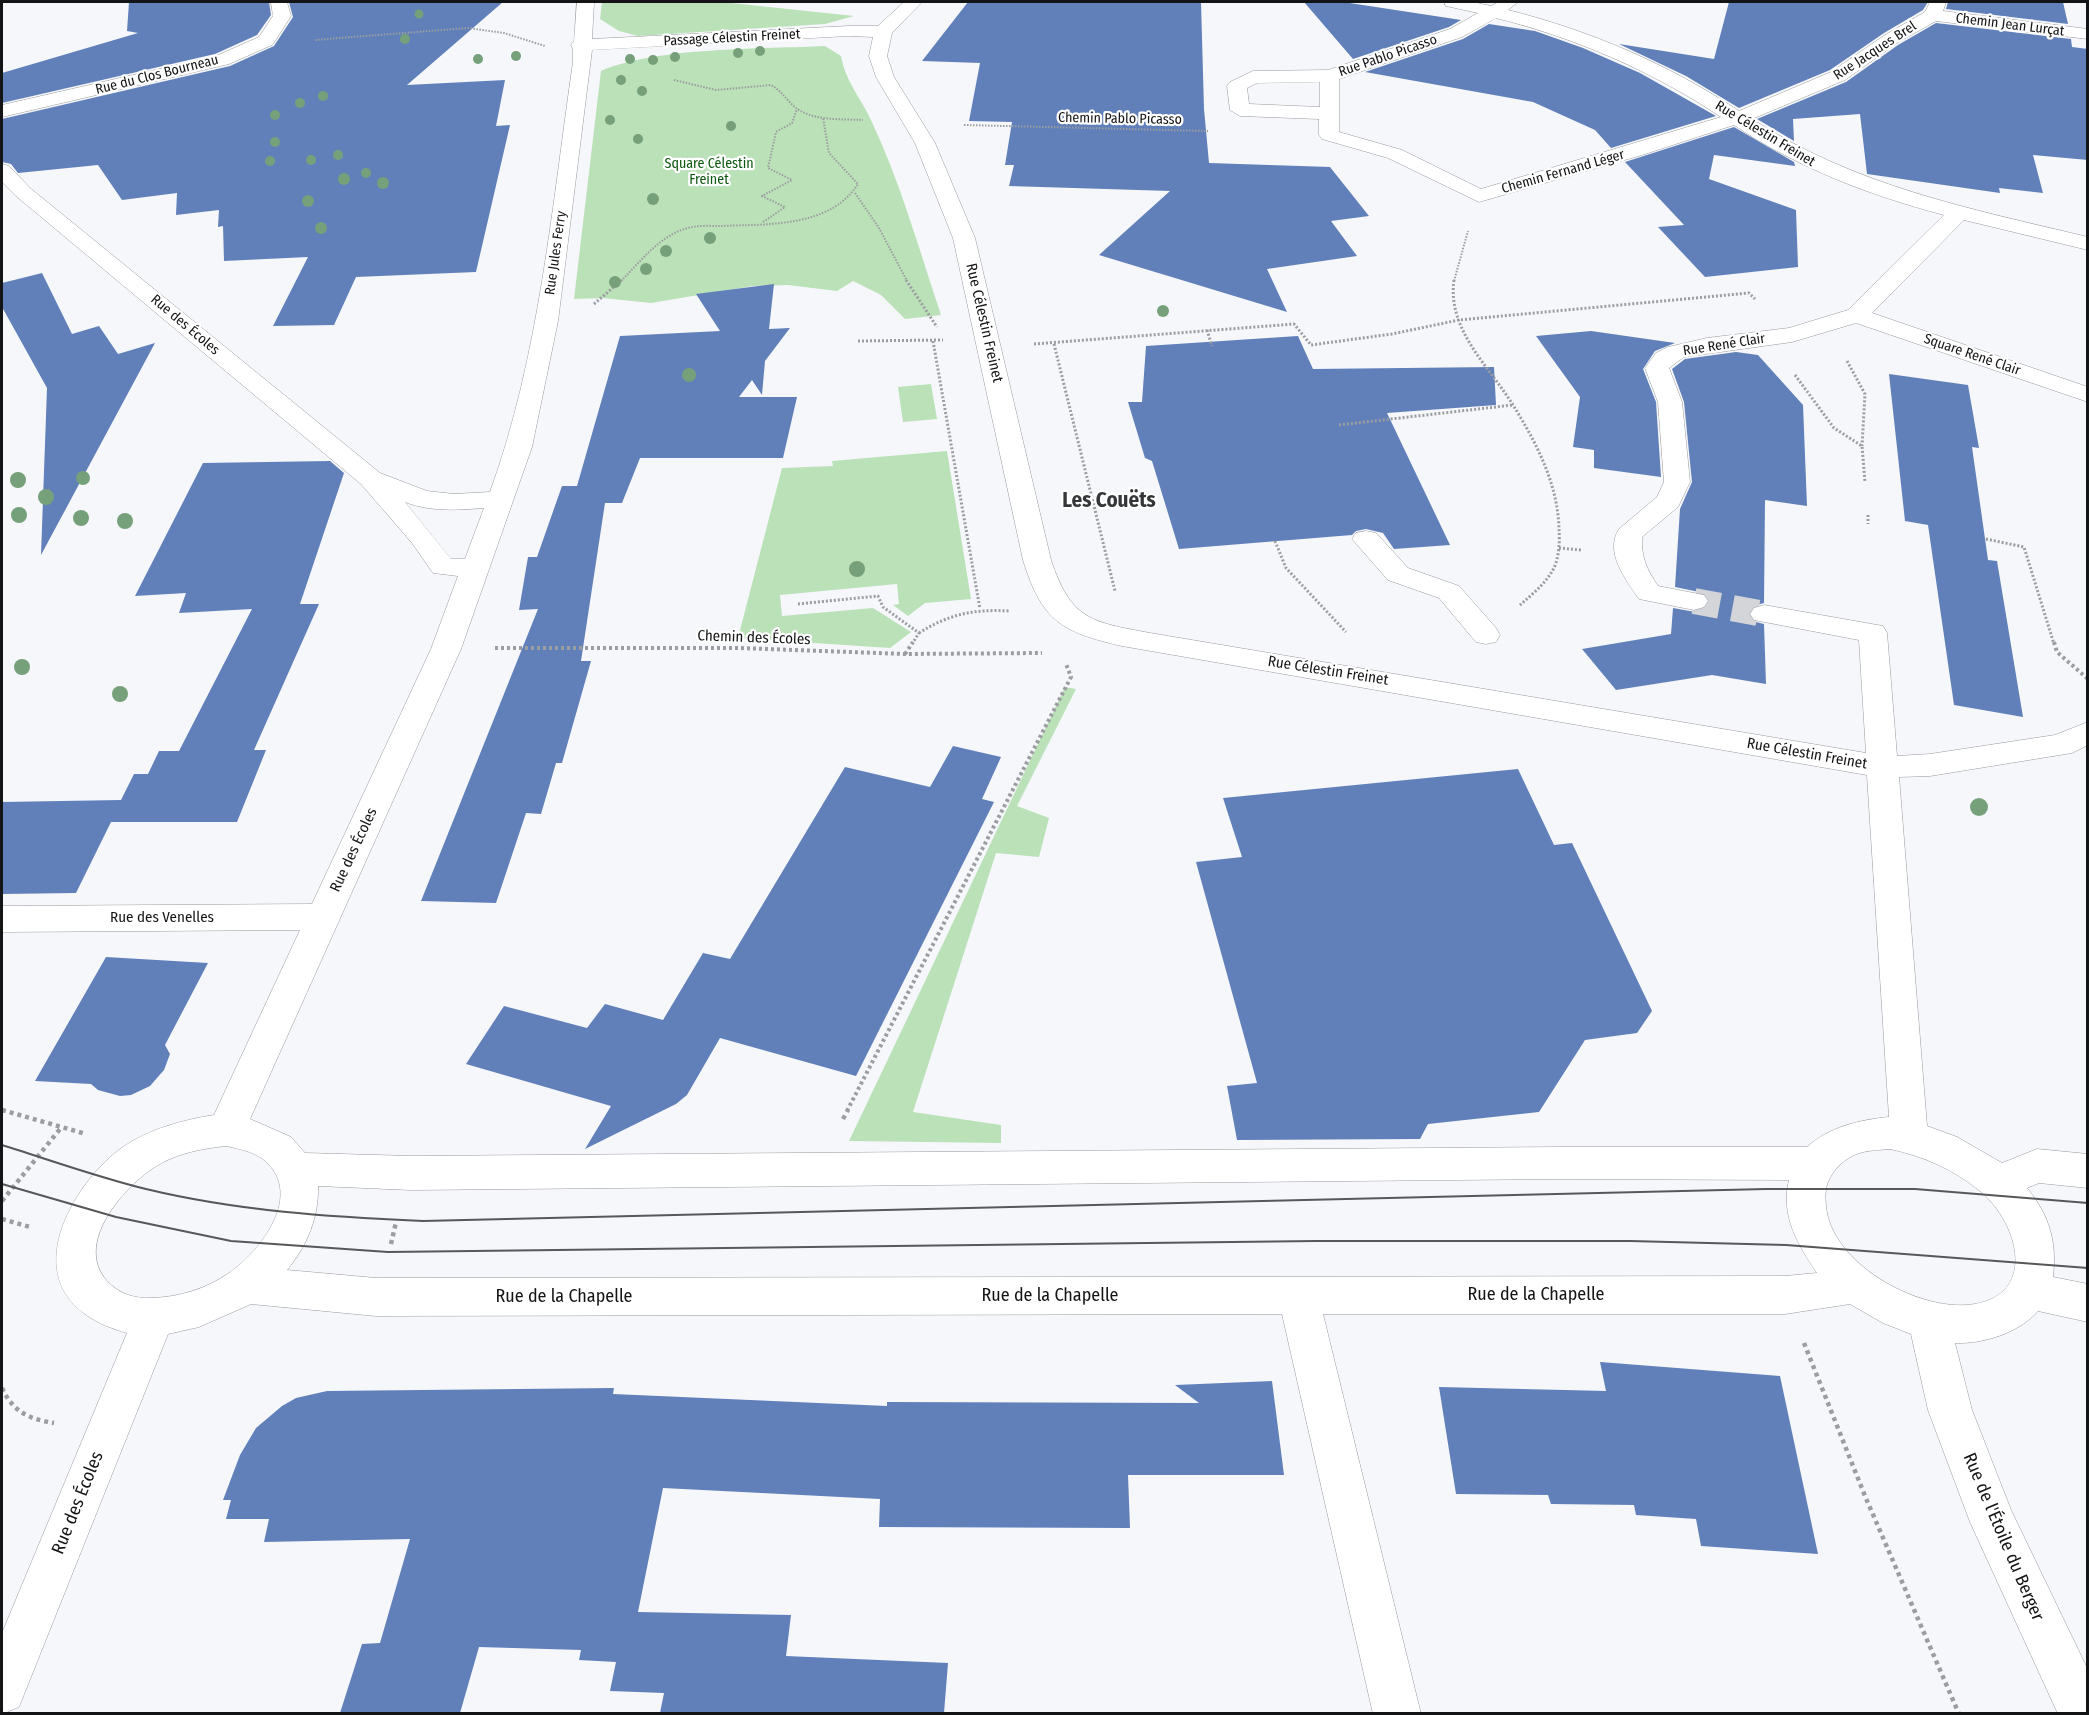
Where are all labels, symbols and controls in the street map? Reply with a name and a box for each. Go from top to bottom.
street label: Chemin Jean Lurçat [1955,10,2065,40]
street label: Rue Jacques Brel [1830,18,1920,84]
street label: Passage Célestin Freinet [663,26,801,50]
street label: Rue Pablo Picasso [1337,31,1439,81]
street label: Rue du Clos Bourneau [94,52,220,98]
street label: Rue Célestin Freinet [1712,98,1818,170]
street label: Chemin Pablo Picasso [1058,110,1182,128]
street label: Chemin Fernand Léger [1500,146,1626,198]
park label: Square Célestin Freinet [664,156,754,188]
street label: Rue Jules Ferry [542,210,570,296]
street label: Rue Célestin Freinet [962,262,1006,384]
street label: Rue des Écoles [147,291,223,359]
street label: Rue René Clair [1682,330,1766,360]
street label: Square René Clair [1921,331,2023,379]
district label: Les Couëts [1062,488,1156,514]
street label: Chemin des Écoles [697,627,811,649]
street label: Rue Célestin Freinet [1266,653,1390,689]
street label: Rue Célestin Freinet [1745,735,1869,773]
street label: Rue des Écoles [327,805,381,895]
street label: Rue des Venelles [110,909,214,927]
street label: Rue de la Chapelle [1468,1284,1604,1306]
street label: Rue de la Chapelle [982,1285,1118,1307]
street label: Rue de la Chapelle [496,1286,632,1308]
street label: Rue des Écoles [48,1448,108,1558]
street label: Rue de l'Étoile du Berger [1958,1450,2048,1624]

